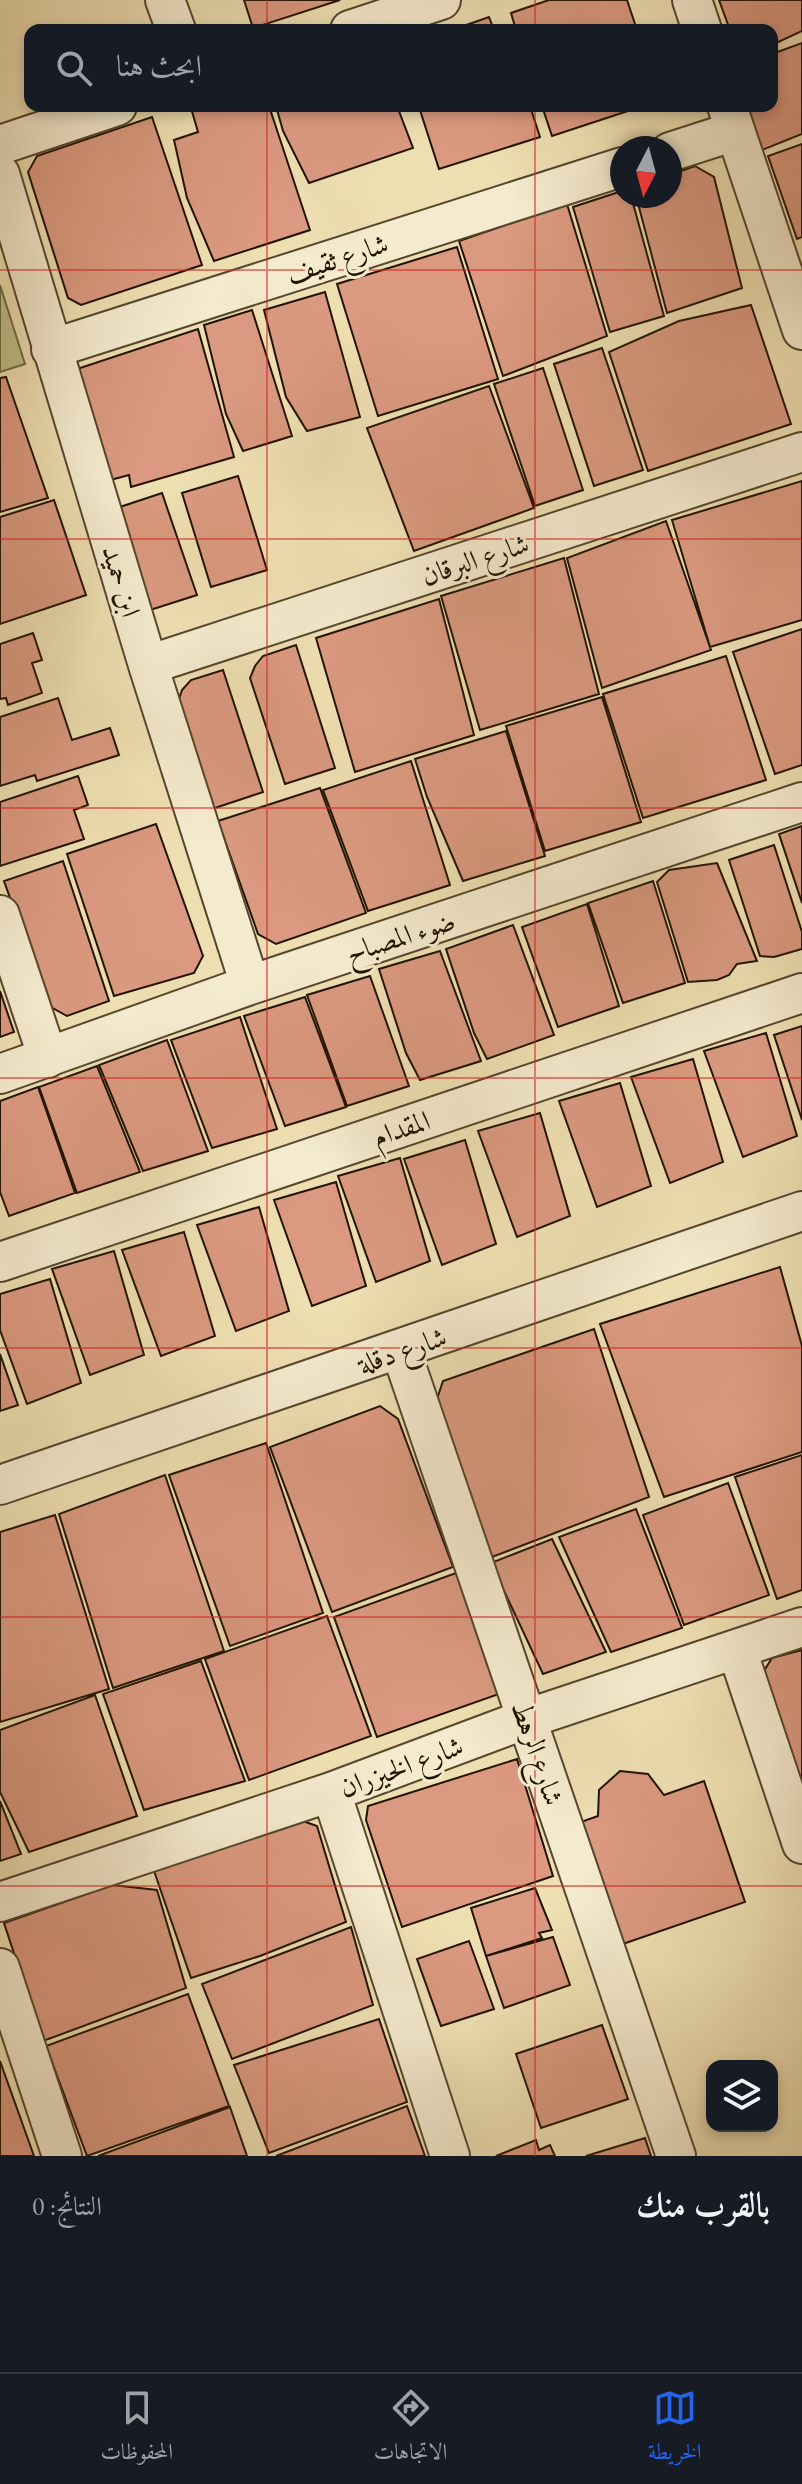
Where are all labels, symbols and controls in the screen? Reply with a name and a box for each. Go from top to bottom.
search box [24,24,778,112]
icon: search [52,46,96,90]
text: ابحث هنا [116,46,202,85]
north arrow [610,136,682,208]
street label: شارع ثقيف [281,225,394,297]
street label: شارع البرقان [417,525,535,599]
street label: ابن حميد [94,541,150,621]
street label: ضوء المصباح [340,901,462,978]
street label: المقدام [367,1101,437,1161]
street label: شارع دقلة [351,1318,453,1388]
street label: شارع الرهط [498,1696,573,1812]
street label: شارع الخيزران [334,1727,470,1811]
map controls [706,2060,778,2132]
button: layers [706,2060,778,2132]
text: بالقرب منك [636,2182,770,2226]
text: النتائج: 0 [32,2189,102,2223]
tab: المحفوظات [100,2386,173,2473]
tab: الاتجاهات [374,2386,447,2473]
tab: الخريطة [648,2386,702,2473]

